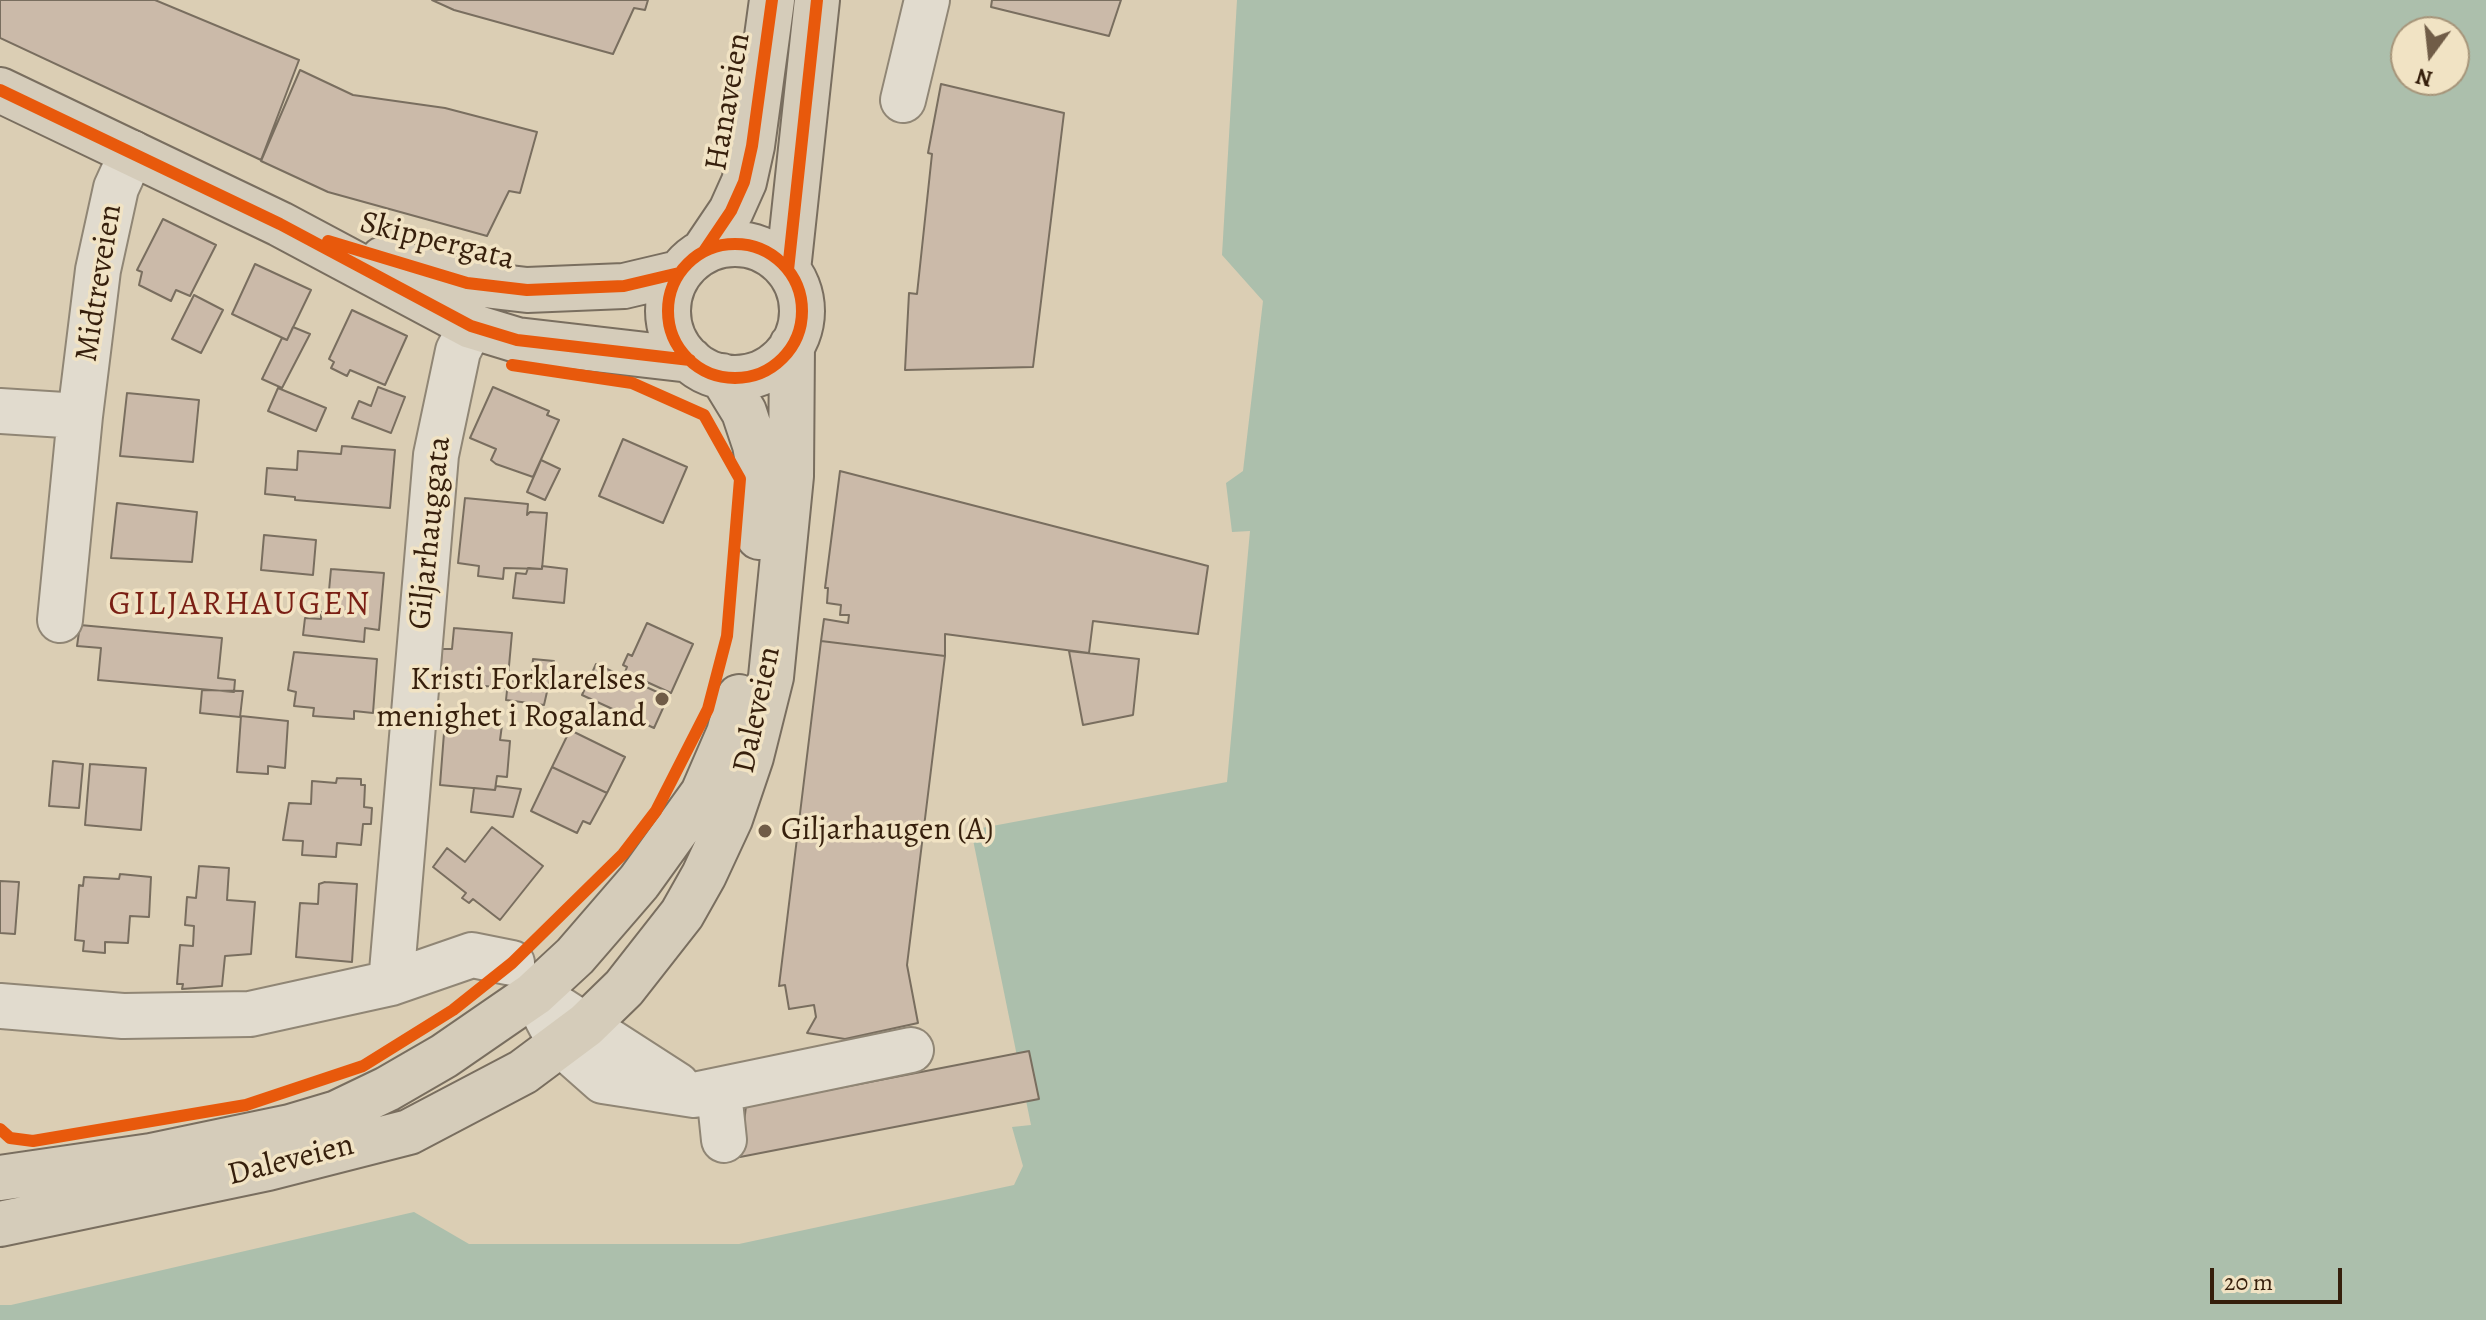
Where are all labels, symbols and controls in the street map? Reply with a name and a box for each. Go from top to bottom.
north arrow [2390,16,2470,96]
street label: Hanaveien [698,30,760,174]
text: N [2413,61,2436,94]
street label: Midtreveien [69,202,131,364]
street label: Skippergata [356,204,518,280]
street label: Giljarhauggata [402,435,460,631]
district label: GILJARHAUGEN [109,586,371,626]
street label: Daleveien [726,643,790,777]
place label: Kristi Forklarelses menighet i Rogaland [376,662,646,737]
marker: Kristi Forklarelses menighet i Rogaland [653,690,671,708]
place label: Giljarhaugen (A) [781,812,994,850]
marker: Giljarhaugen (A) [756,822,774,840]
street label: Daleveien [224,1127,358,1195]
scale bar [2214,1252,2346,1302]
text: 20 m [2224,1266,2273,1298]

